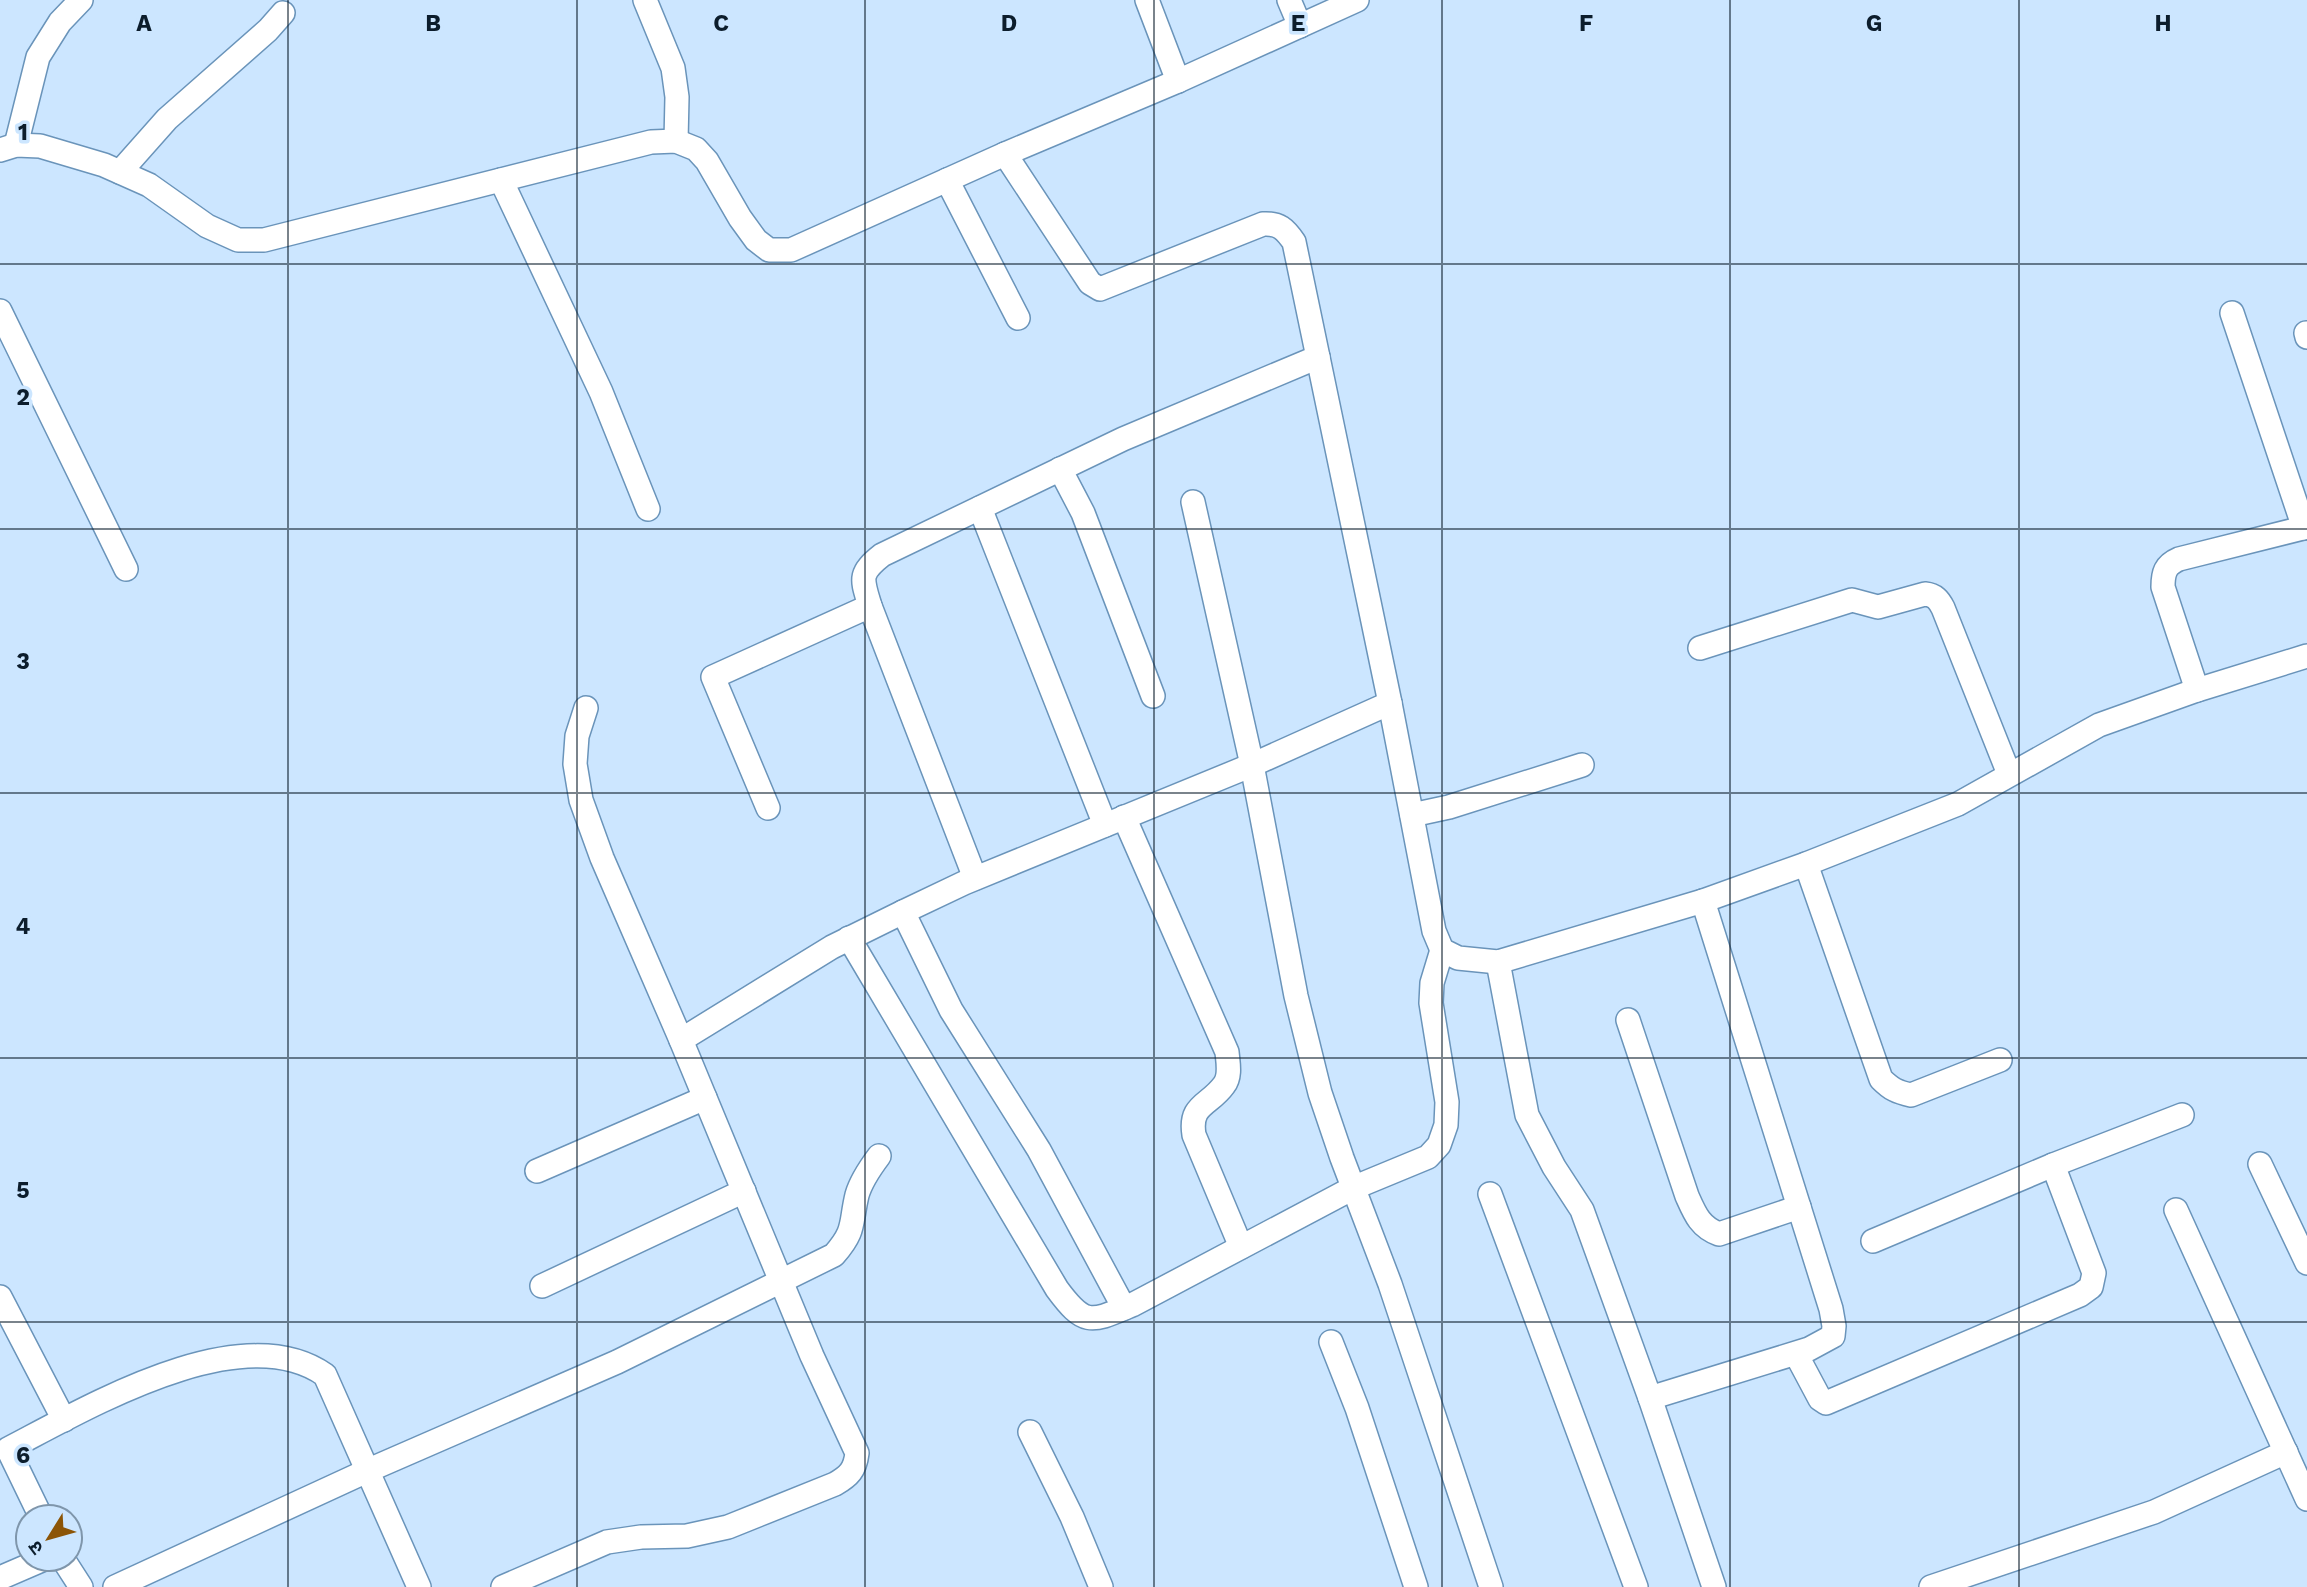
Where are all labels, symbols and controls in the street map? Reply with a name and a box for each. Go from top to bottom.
text: A [136,10,152,37]
text: B [425,10,441,37]
text: C [713,10,729,37]
text: D [1001,10,1017,37]
text: E [1291,10,1305,37]
text: F [1579,10,1593,37]
text: G [1866,10,1882,37]
text: H [2154,10,2172,37]
text: 1 [18,119,28,146]
text: 2 [16,384,30,411]
text: 3 [16,648,30,675]
text: 4 [16,913,31,940]
text: 5 [16,1177,30,1204]
text: 6 [16,1442,30,1469]
north arrow [14,1503,84,1573]
text: उ [23,1536,48,1559]

